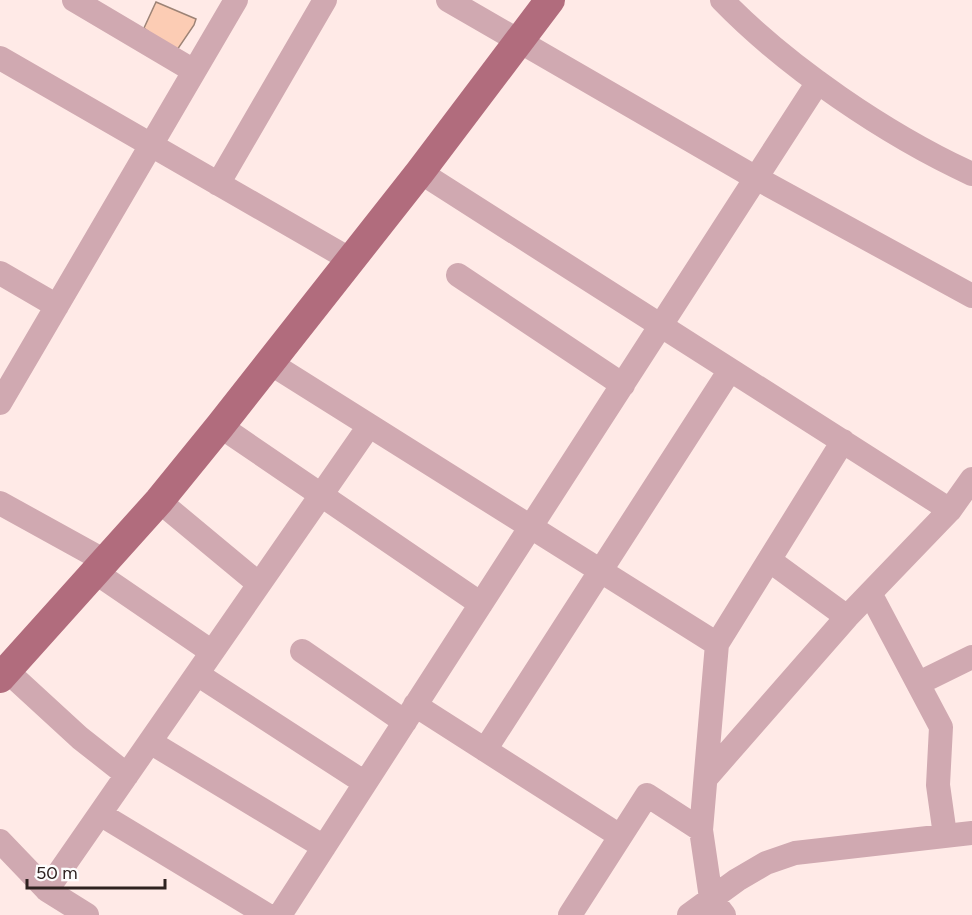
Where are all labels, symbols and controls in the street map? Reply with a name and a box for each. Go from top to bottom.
scale bar [27,852,165,890]
text: 50 m [36,862,78,884]

